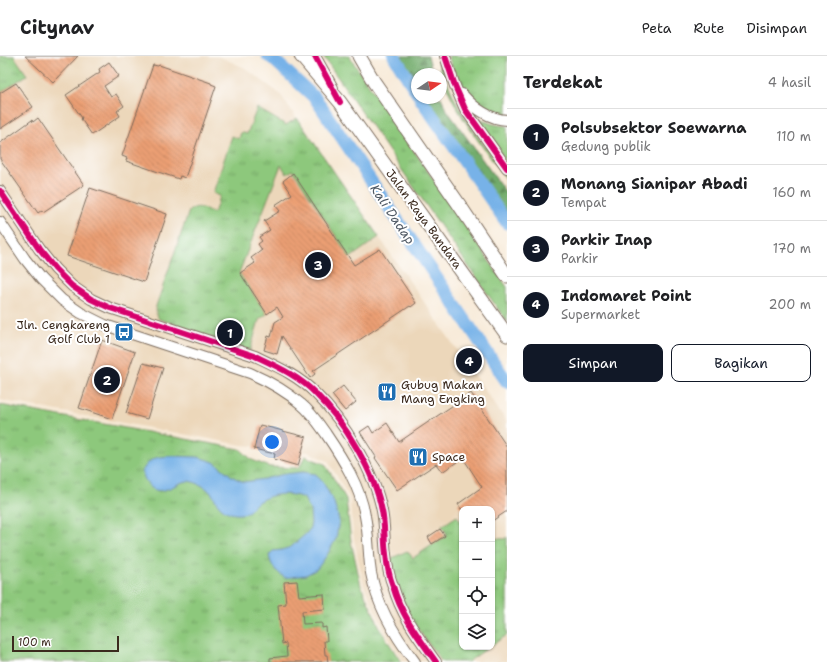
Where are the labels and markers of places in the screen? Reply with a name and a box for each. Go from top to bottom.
pin: 3 [305,250,331,280]
place label: Jln. Cengkareng Golf Club 1 [16,317,110,347]
pin: 1 [217,318,243,348]
bus stop icon: Jln. Cengkareng Golf Club 1 [113,321,135,343]
pin: 4 [456,346,482,376]
pin: 2 [94,365,120,395]
place label: Gubug Makan Mang Engking [401,377,485,407]
restaurant icon: Gubug Makan Mang Engking [376,381,398,403]
restaurant icon: Space [407,446,429,468]
place label: Space [432,449,465,465]

